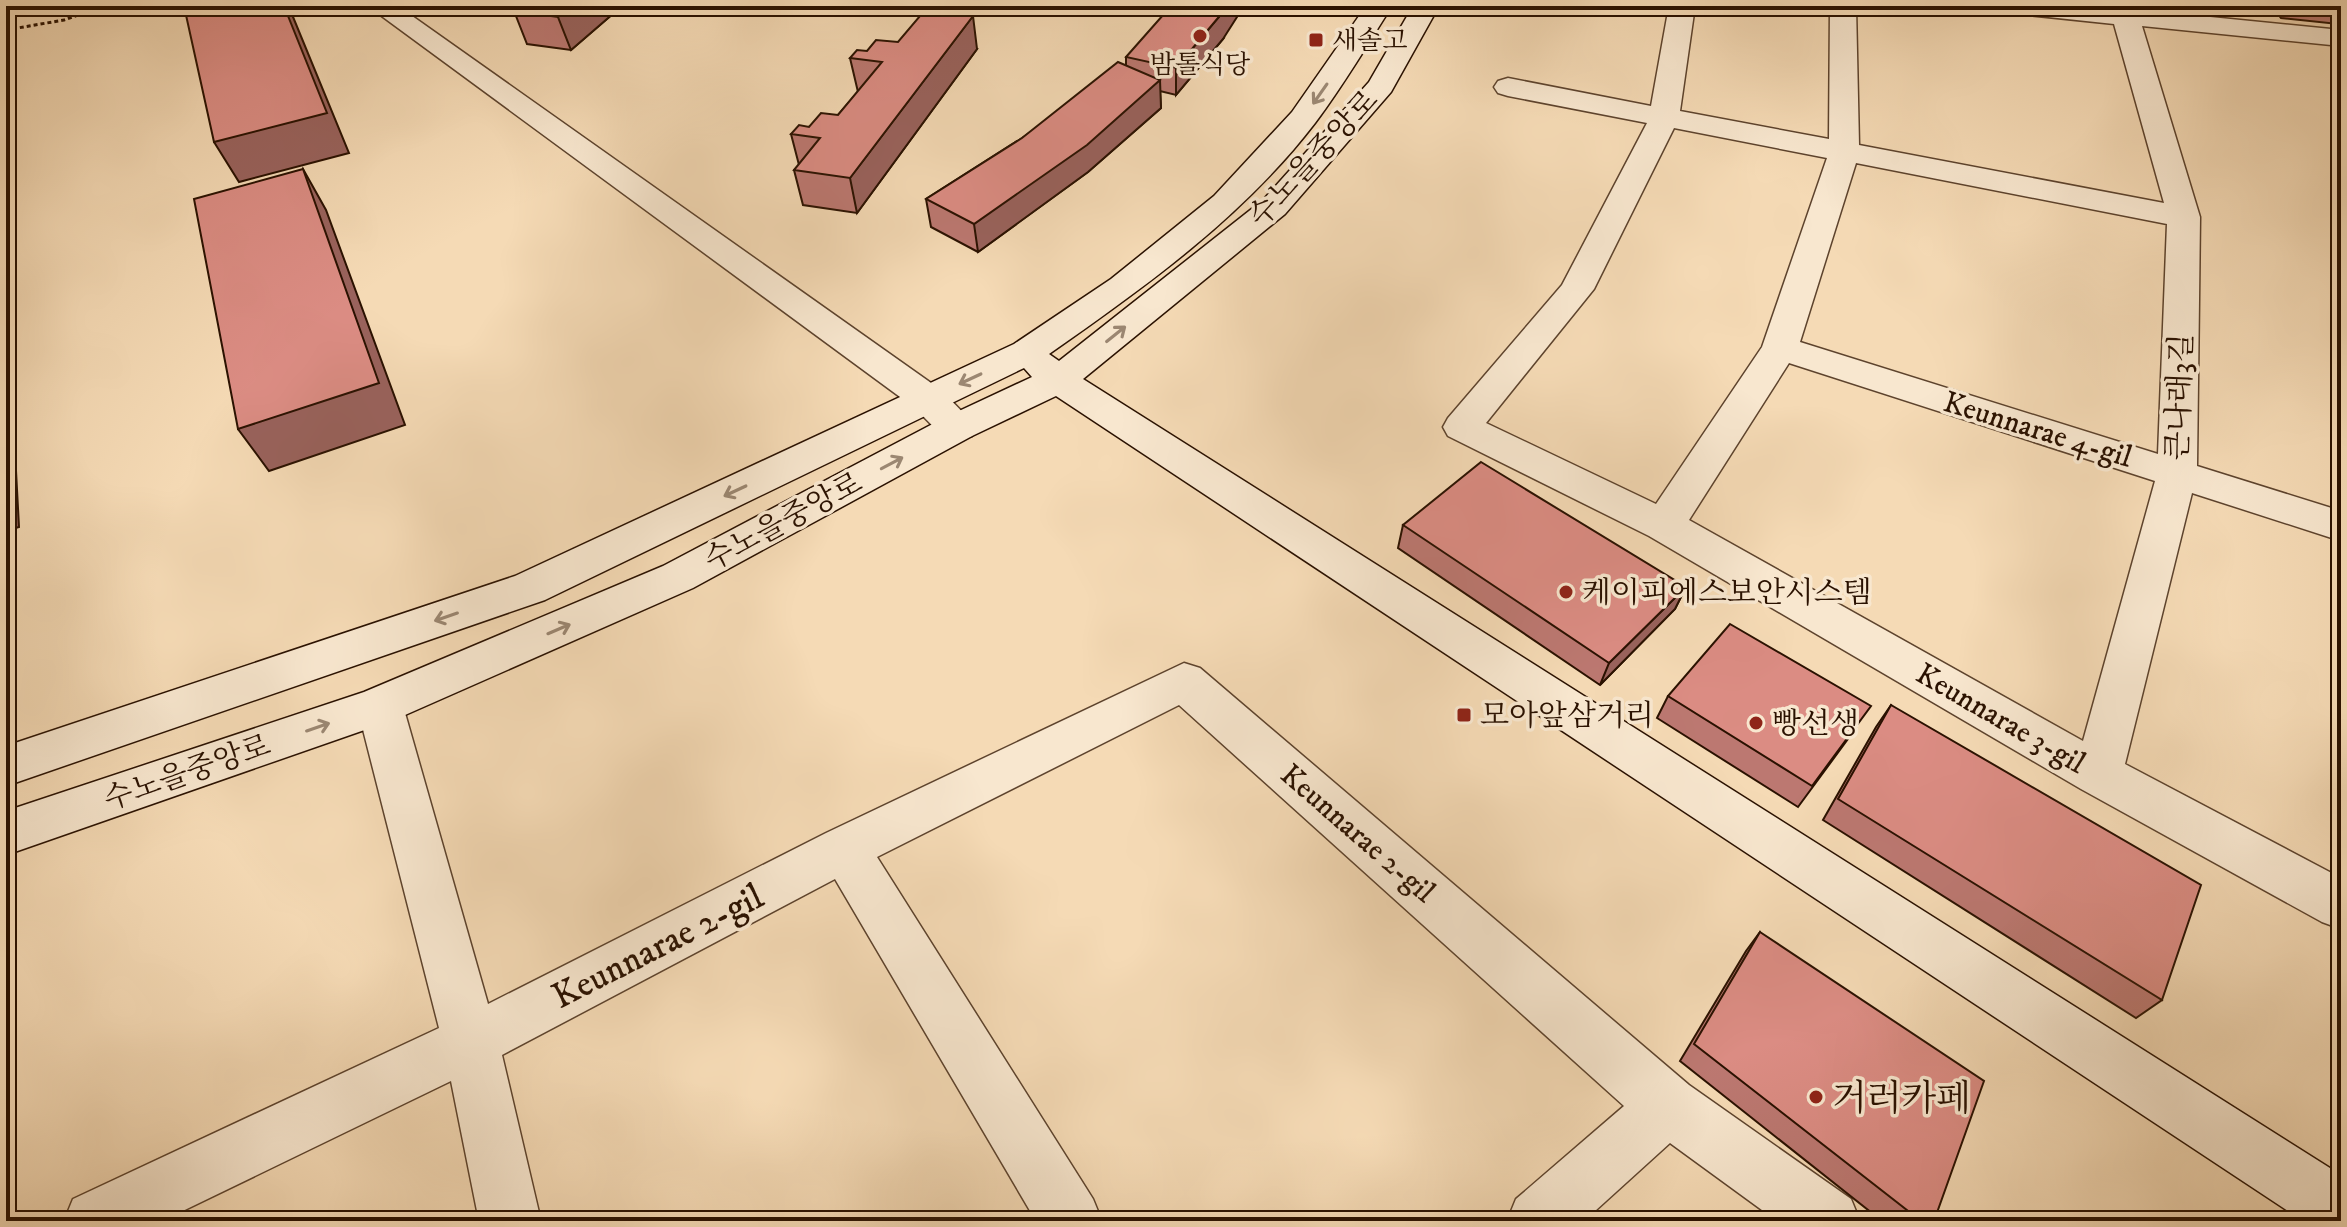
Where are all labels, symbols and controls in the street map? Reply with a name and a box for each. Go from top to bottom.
place label: 새솔고 [1332,25,1407,58]
marker: 밤톨식당 [1191,27,1209,45]
marker: 새솔고 [1307,31,1325,49]
place label: 밤톨식당 [1150,49,1250,82]
street label: 수노을중앙로 [1241,83,1387,235]
one-way arrow [1312,83,1329,104]
one-way arrow [1105,325,1126,342]
street label: 큰나래3길 [2160,333,2201,461]
one-way arrow [958,372,982,387]
street label: Keunnarae 4-gil [1939,384,2136,477]
one-way arrow [879,455,903,470]
street label: 수노을중앙로 [698,465,869,579]
one-way arrow [723,484,747,499]
place label: 케이피에스보안시스템 [1582,575,1872,612]
marker: 케이피에스보안시스템 [1557,583,1575,601]
one-way arrow [433,611,458,626]
one-way arrow [546,620,571,635]
street label: Keunnarae 3-gil [1909,656,2091,783]
place label: 모아앞삼거리 [1480,698,1654,735]
marker: 모아앞삼거리 [1455,706,1473,724]
place label: 빵선생 [1772,706,1859,743]
marker: 빵선생 [1747,714,1765,732]
one-way arrow [306,719,331,734]
street label: 수노을중앙로 [99,728,276,819]
street label: Keunnarae 2-gil [1272,757,1442,911]
street label: Keunnarae 2-gil [545,875,772,1020]
place label: 거러카페 [1832,1077,1971,1122]
marker: 거러카페 [1807,1088,1825,1106]

